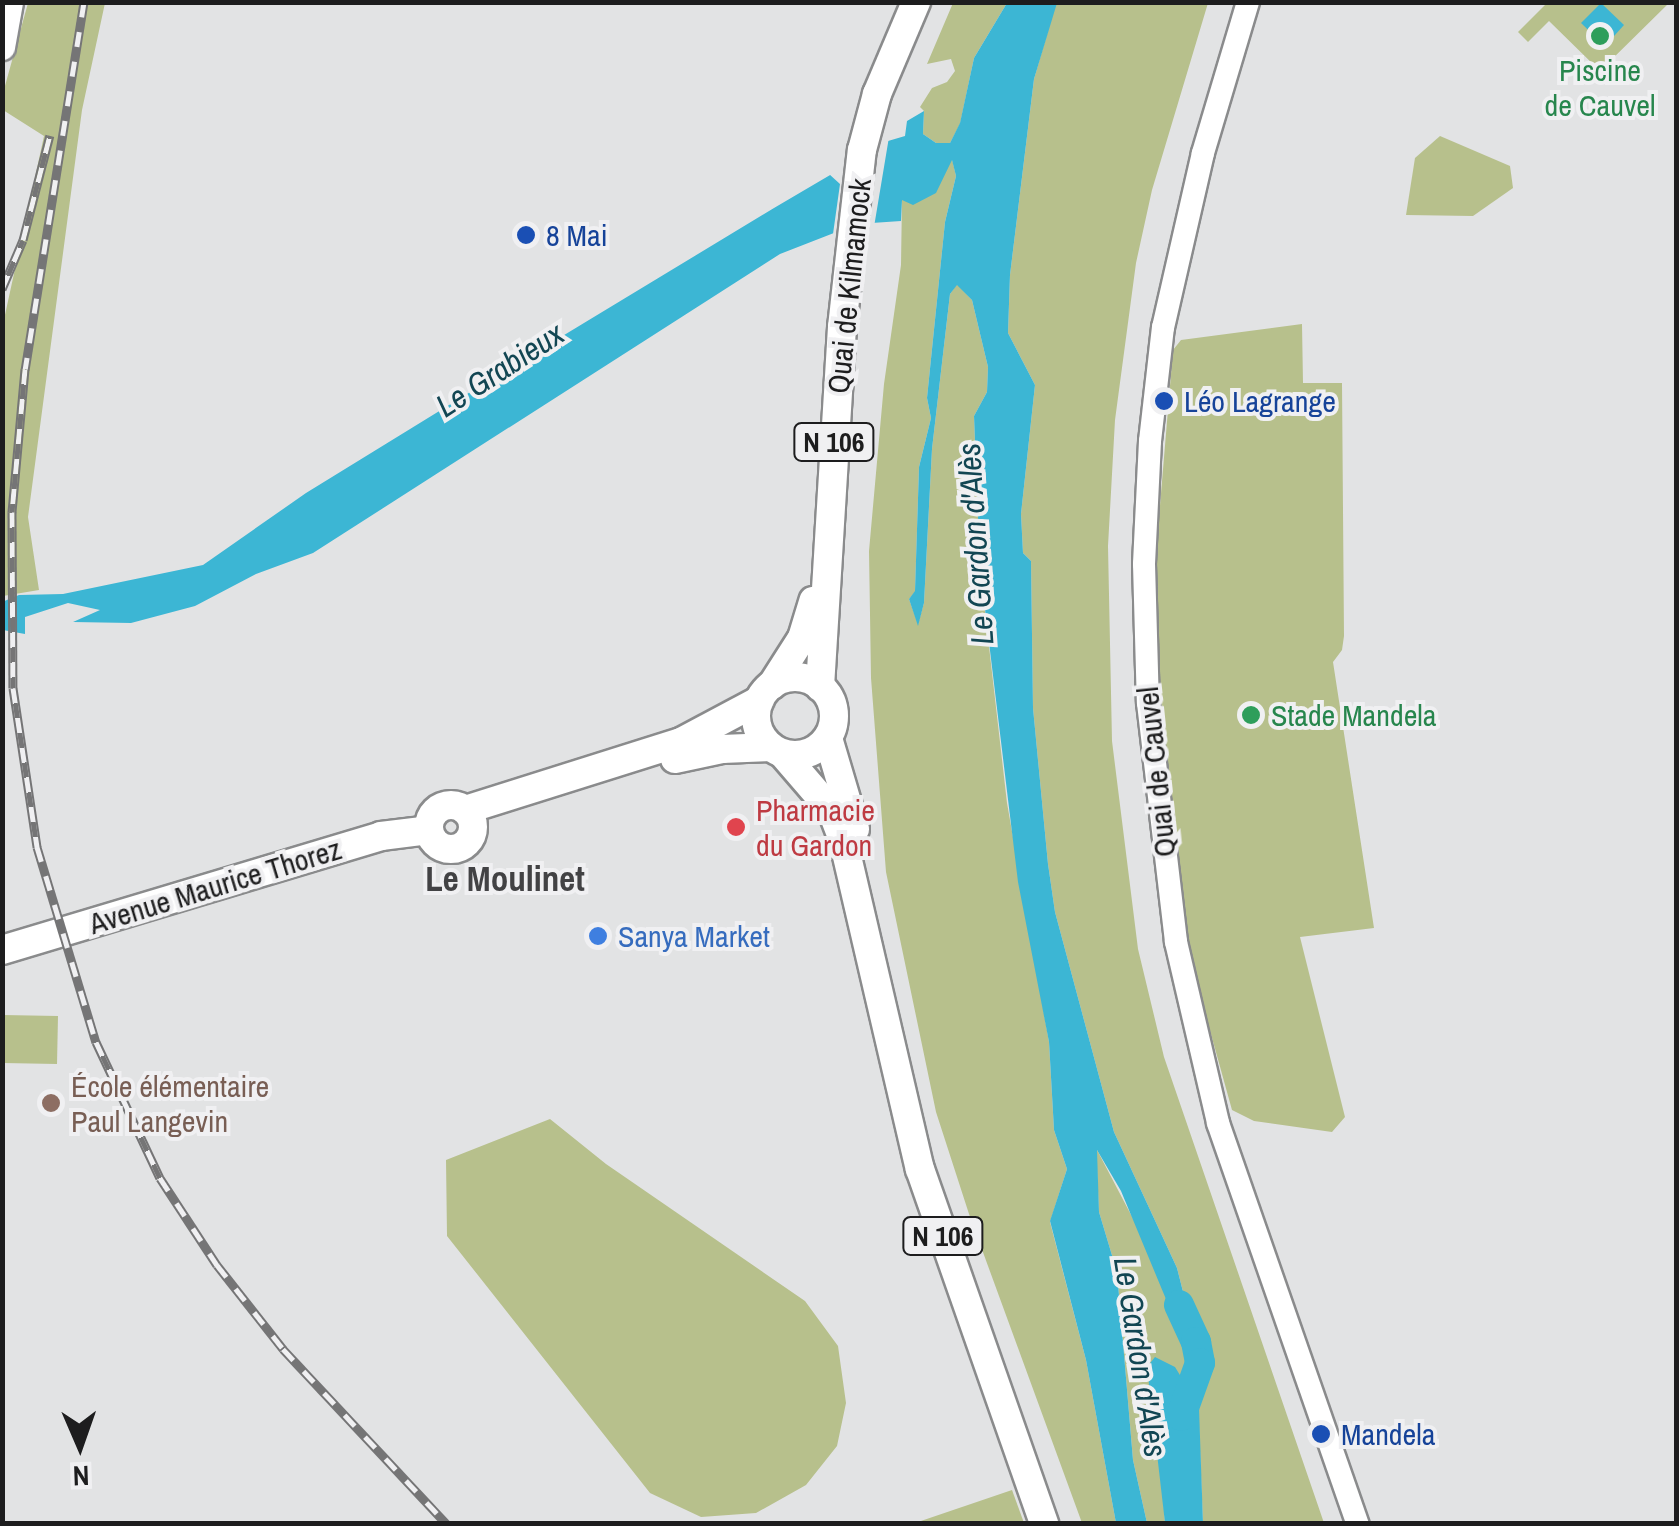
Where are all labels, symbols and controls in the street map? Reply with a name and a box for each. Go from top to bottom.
marker: Piscine de Cauvel [1589,25,1611,47]
place label: Piscine de Cauvel [1545,52,1655,122]
street label: Quai de Kilmamock [820,177,878,395]
place label: 8 Mai [546,217,608,253]
marker: 8 Mai [515,224,537,246]
water label: Le Grabieux [429,315,571,425]
place label: Léo Lagrange [1184,383,1336,419]
marker: Léo Lagrange [1153,390,1175,412]
road number: N 106 [792,419,876,465]
water label: Le Gardon d'Alès [950,442,1002,646]
street label: Quai de Cauvel [1129,685,1183,859]
place label: Stade Mandela [1271,697,1436,733]
marker: Stade Mandela [1240,704,1262,726]
place label: Pharmacie du Gardon [756,792,875,862]
marker: Pharmacie du Gardon [725,816,747,838]
street label: Avenue Maurice Thorez [84,830,346,942]
district label: Le Moulinet [425,858,585,900]
place label: Sanya Market [618,918,770,954]
marker: Sanya Market [587,925,609,947]
place label: École élémentaire Paul Langevin [71,1068,269,1138]
marker: École élémentaire Paul Langevin [40,1092,62,1114]
road number: N 106 [900,1213,986,1259]
water label: Le Gardon d'Alès [1105,1254,1175,1460]
north arrow [30,1396,130,1496]
place label: Mandela [1341,1416,1435,1452]
marker: Mandela [1310,1423,1332,1445]
text: N [72,1457,90,1495]

